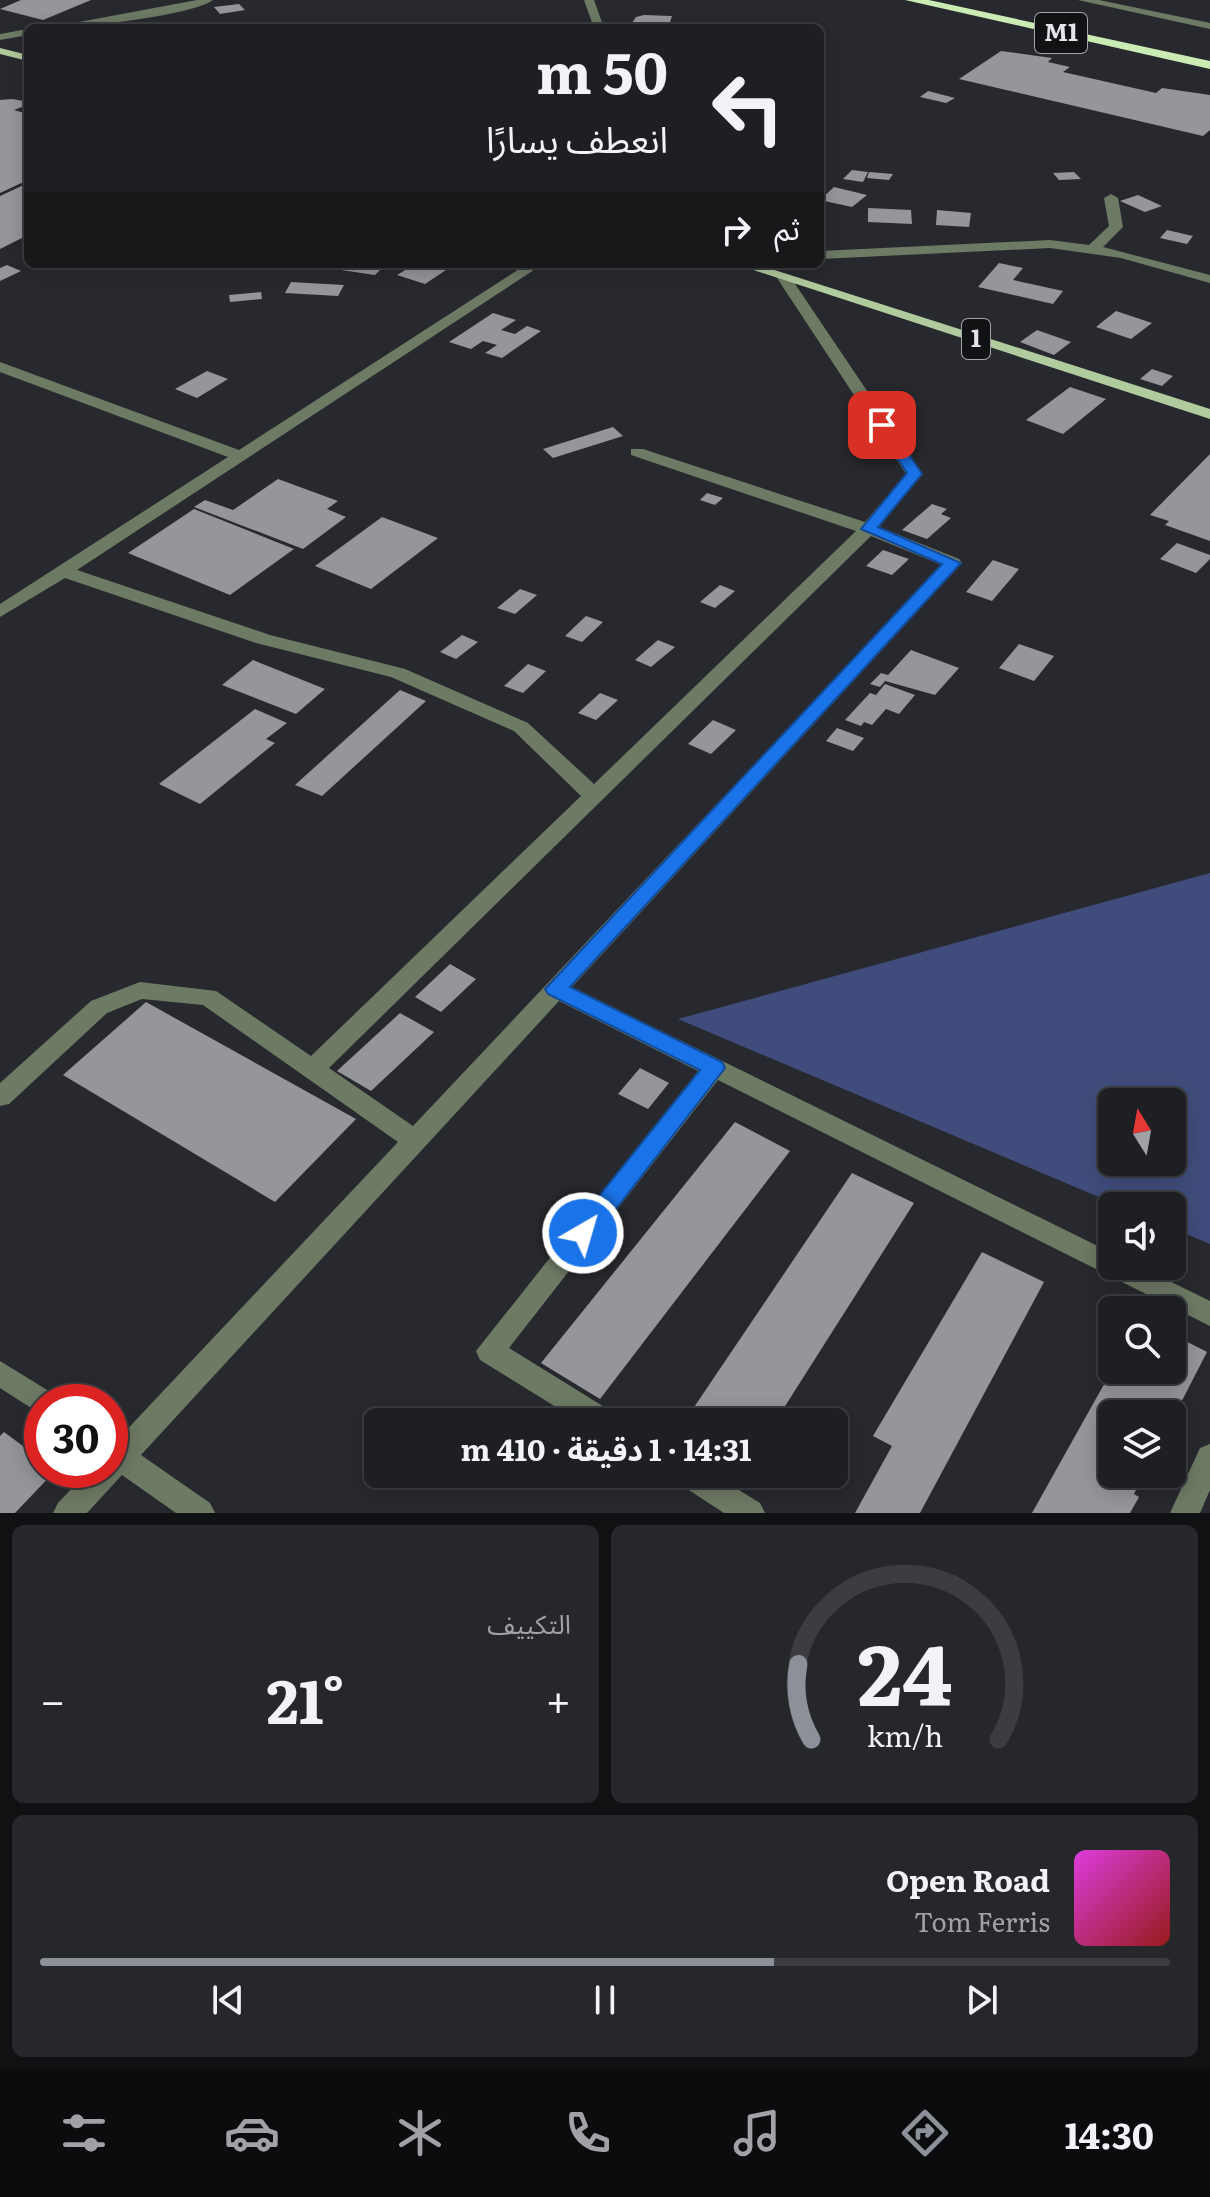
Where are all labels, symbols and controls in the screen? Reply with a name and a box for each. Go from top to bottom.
road number: M1 [1035,13,1087,53]
text: 50 m [536,28,668,111]
icon: left [696,56,800,160]
text: انعطف يسارًا [486,111,668,164]
text: ثم [774,205,800,249]
icon: right [714,208,758,252]
road number: 1 [962,319,990,359]
pin [848,391,916,459]
icon: arrive [860,403,904,447]
north arrow [1098,1088,1186,1176]
map controls [1098,1088,1186,1488]
position arrow [541,1191,625,1275]
button: sound [1098,1192,1186,1280]
button: search [1098,1296,1186,1384]
speed limit sign: 30 [24,1384,128,1488]
button: layers [1098,1400,1186,1488]
text: 14:31 · 1 دقيقة · 410 m [461,1426,751,1470]
text: التكييف [487,1603,571,1642]
text: 24 [857,1608,952,1732]
text: 21° [266,1653,345,1742]
text: − [40,1665,66,1731]
text: + [545,1665,571,1731]
text: km/h [866,1713,943,1756]
text: Open Road [886,1857,1050,1901]
text: Tom Ferris [914,1901,1050,1940]
icon: previous [206,1978,250,2022]
icon: pause [583,1978,627,2022]
icon: next [960,1978,1004,2022]
icon: filters [56,2105,112,2161]
icon: car [224,2105,280,2161]
icon: climate [392,2105,448,2161]
icon: phone [560,2105,616,2161]
icon: music [729,2105,785,2161]
icon: directions [897,2105,953,2161]
text: 14:30 [1065,2107,1154,2160]

